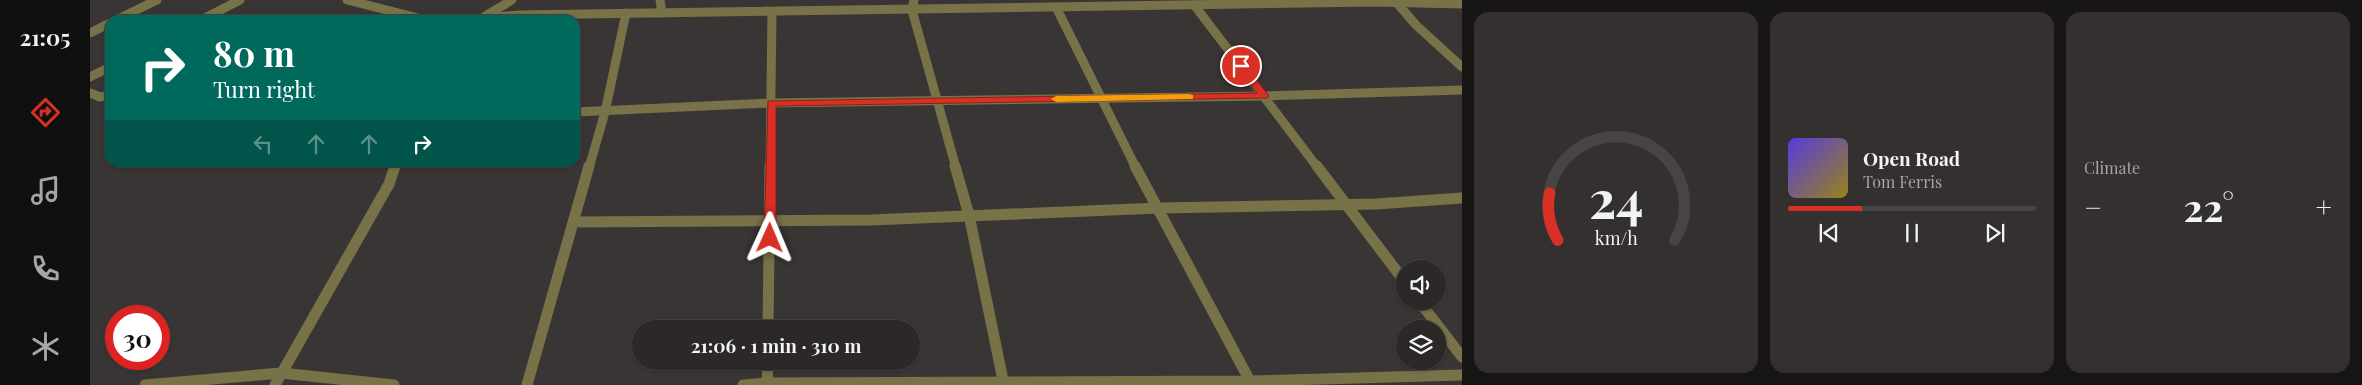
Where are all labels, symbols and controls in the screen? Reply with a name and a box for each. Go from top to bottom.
text: 21:05 [20,22,70,52]
text: 80 m [213,29,295,76]
icon: right [130,35,195,100]
pin [1220,45,1262,87]
icon: arrive [1227,52,1255,80]
text: Turn right [213,74,315,104]
icon: directions [28,95,63,130]
icon: left [249,130,277,158]
icon: ahead [302,130,330,158]
icon: ahead [355,130,383,158]
icon: right [408,130,436,158]
text: Open Road [1863,145,1960,171]
text: Climate [2084,157,2140,178]
text: 24 [1589,163,1643,232]
text: Tom Ferris [1863,171,1942,192]
icon: music [28,173,63,208]
text: 22° [2184,181,2234,232]
text: − [2084,188,2102,225]
text: + [2316,188,2332,225]
position arrow [743,211,795,263]
icon: previous [1815,219,1843,247]
icon: pause [1898,219,1926,247]
icon: next [1981,219,2009,247]
text: km/h [1595,226,1638,249]
icon: phone [28,251,63,286]
map controls [1396,260,1446,370]
button: sound [1396,260,1446,310]
speed limit sign: 30 [105,305,170,370]
button: layers [1396,320,1446,370]
icon: climate [28,329,63,364]
text: 21:06 · 1 min · 310 m [691,332,861,358]

